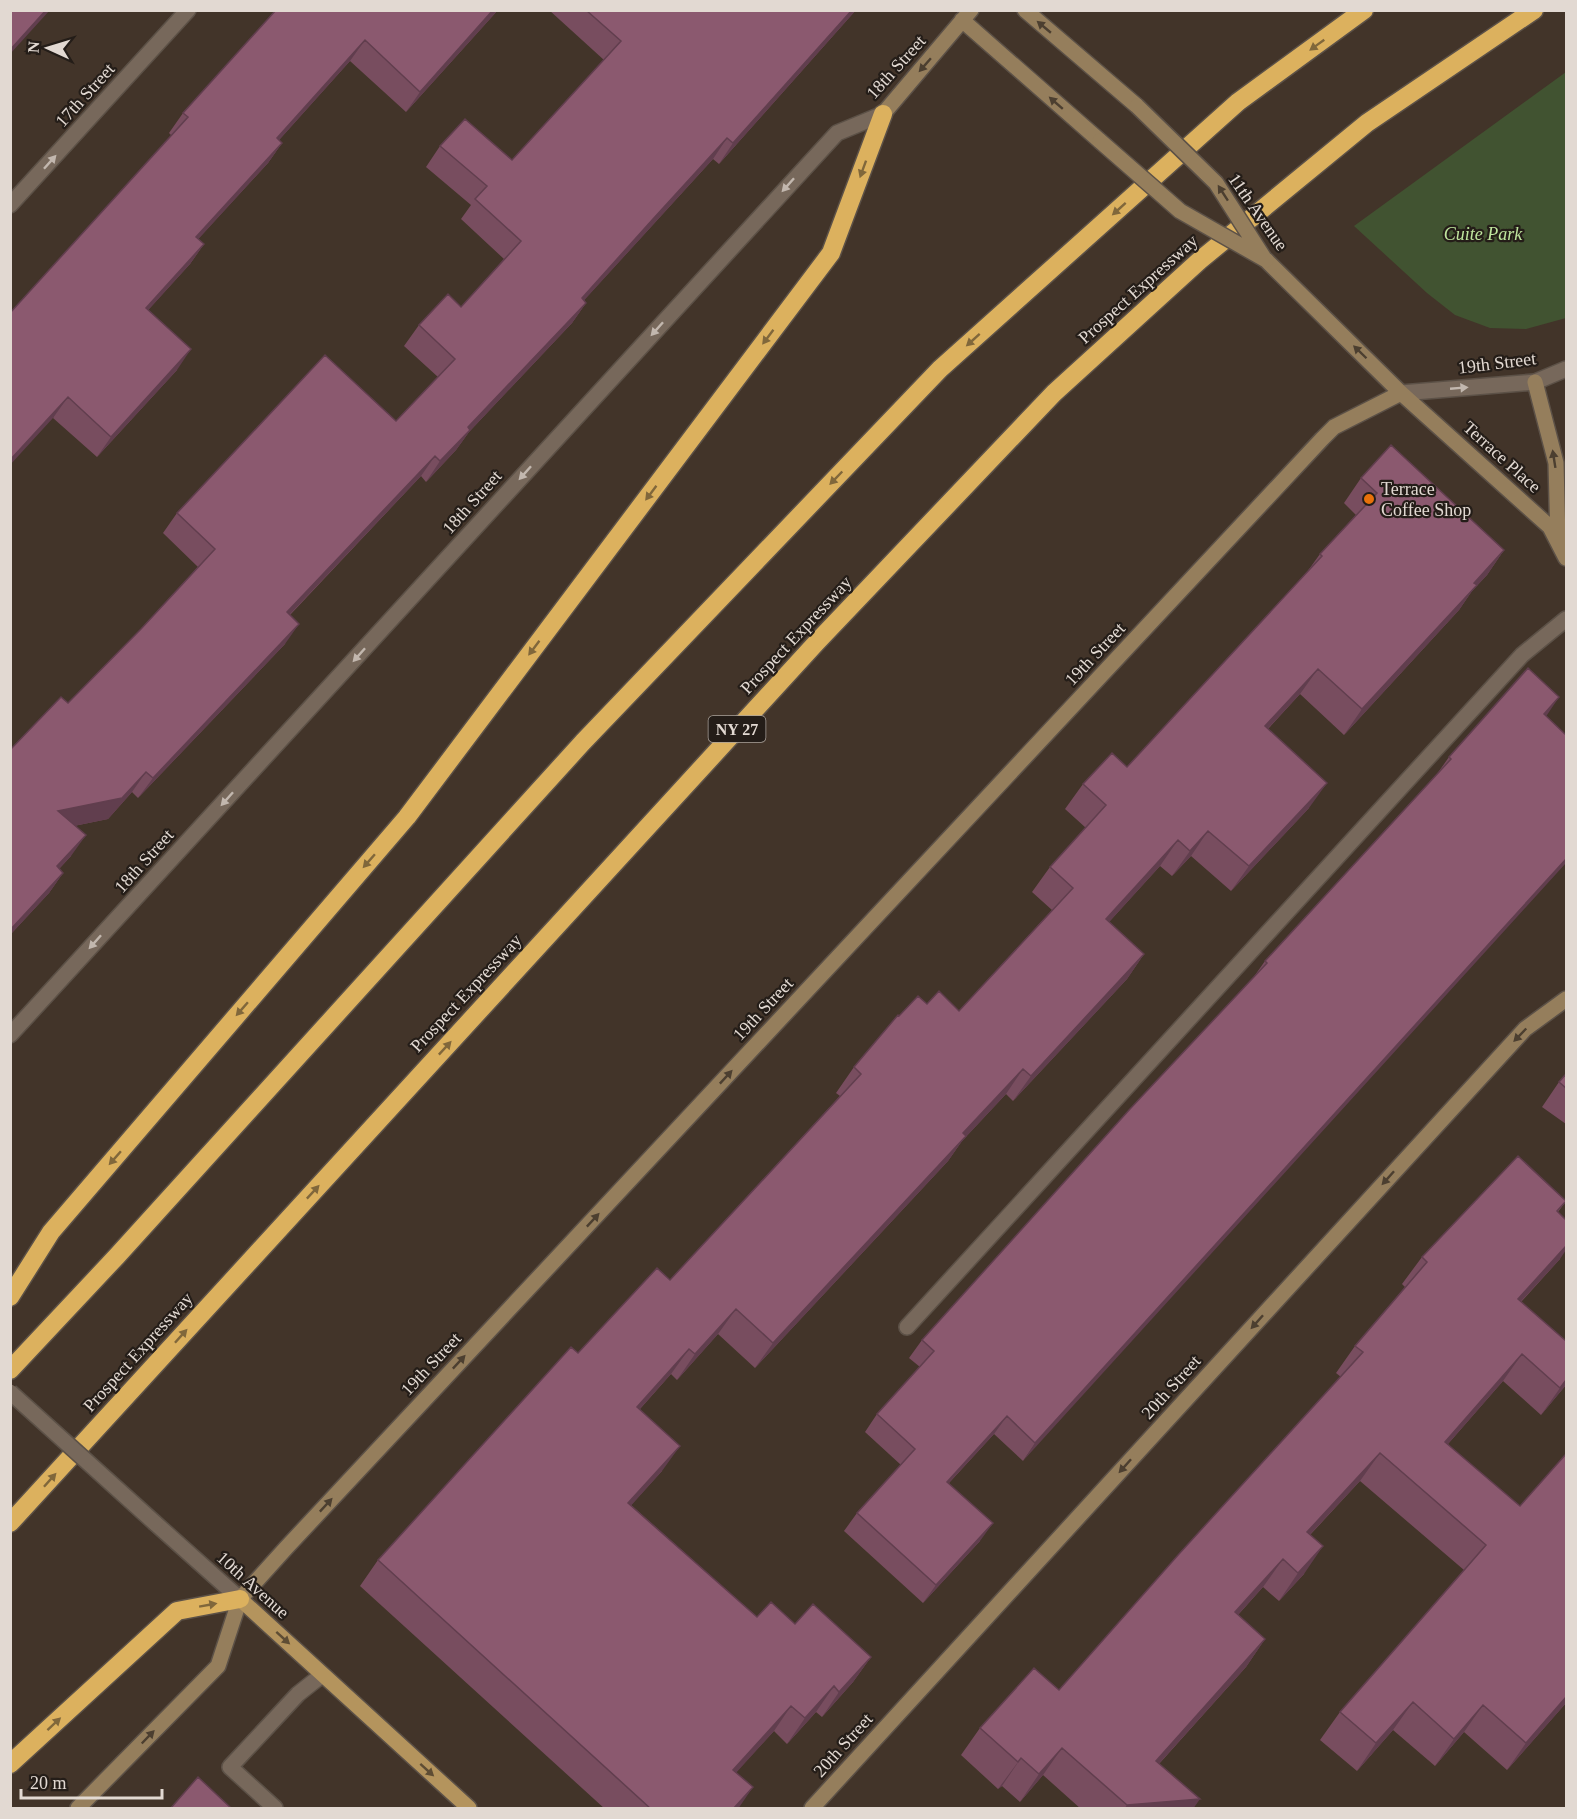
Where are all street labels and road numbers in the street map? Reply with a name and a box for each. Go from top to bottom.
street label: 18th Street [862,31,930,103]
street label: 17th Street [51,59,119,131]
street label: 11th Avenue [1224,170,1292,254]
street label: Prospect Expressway [1074,230,1202,348]
street label: 19th Street [1457,348,1537,378]
street label: Terrace Place [1459,417,1545,497]
street label: 18th Street [438,466,506,538]
street label: Prospect Expressway [736,572,856,698]
street label: 19th Street [1061,618,1129,690]
road number: NY 27 [708,716,766,742]
street label: 18th Street [110,825,178,897]
street label: Prospect Expressway [406,930,526,1056]
street label: 19th Street [729,973,797,1045]
street label: Prospect Expressway [79,1288,197,1416]
street label: 19th Street [397,1328,465,1400]
street label: 20th Street [1137,1351,1205,1423]
street label: 10th Avenue [213,1547,293,1623]
street label: 20th Street [809,1709,877,1781]

